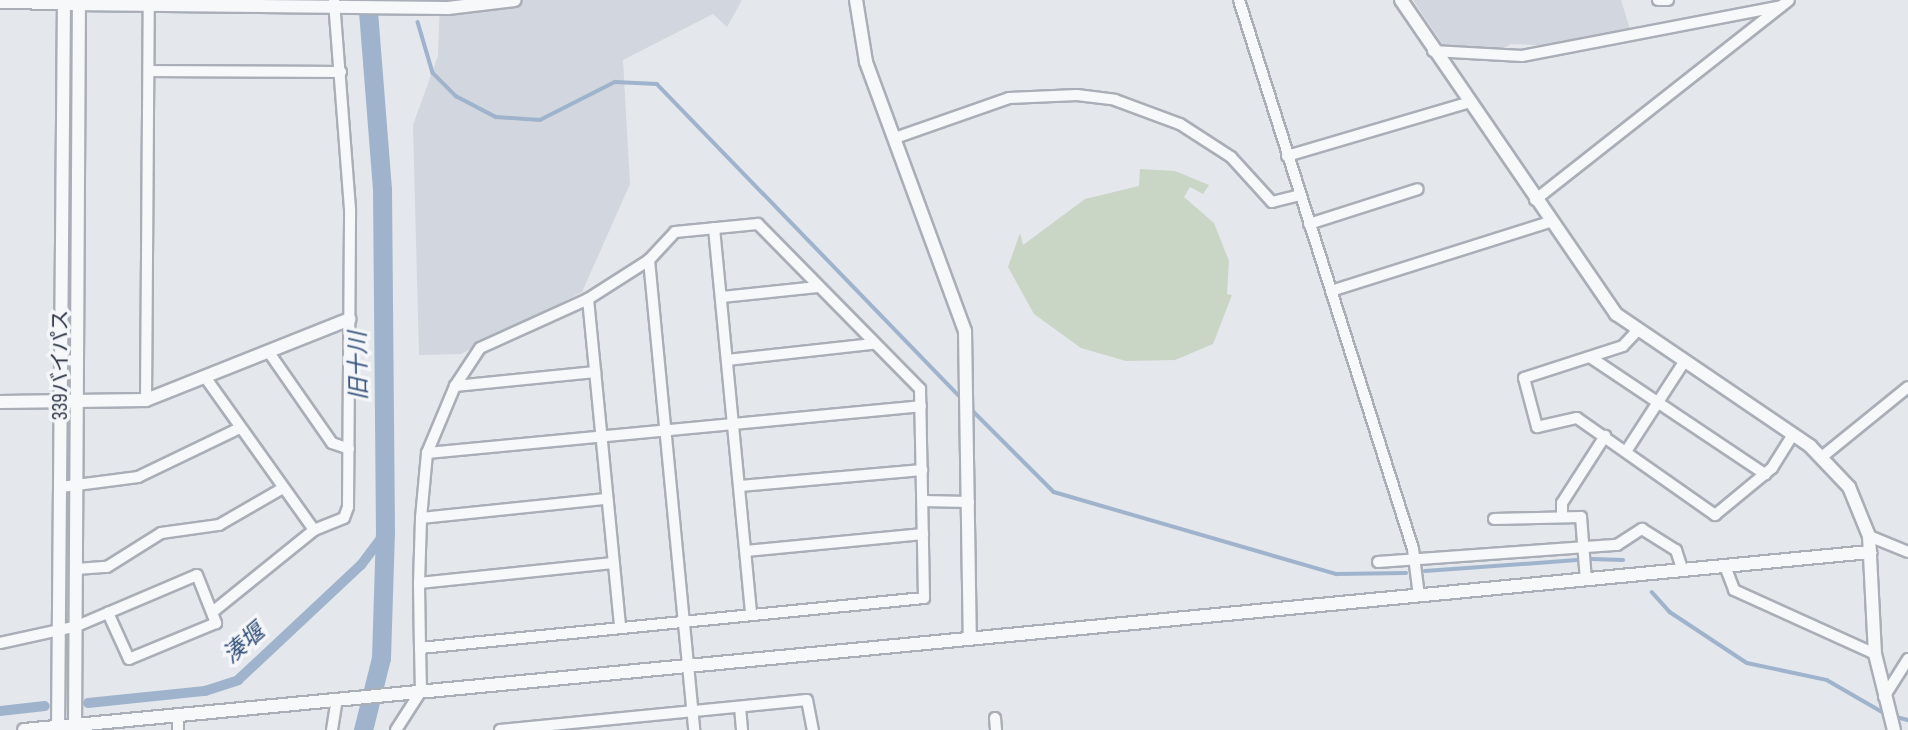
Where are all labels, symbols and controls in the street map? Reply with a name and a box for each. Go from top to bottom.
street label: 339バイパス [48,310,74,420]
water label: 旧十川 [345,331,373,401]
water label: 湊堰 [218,618,270,670]

